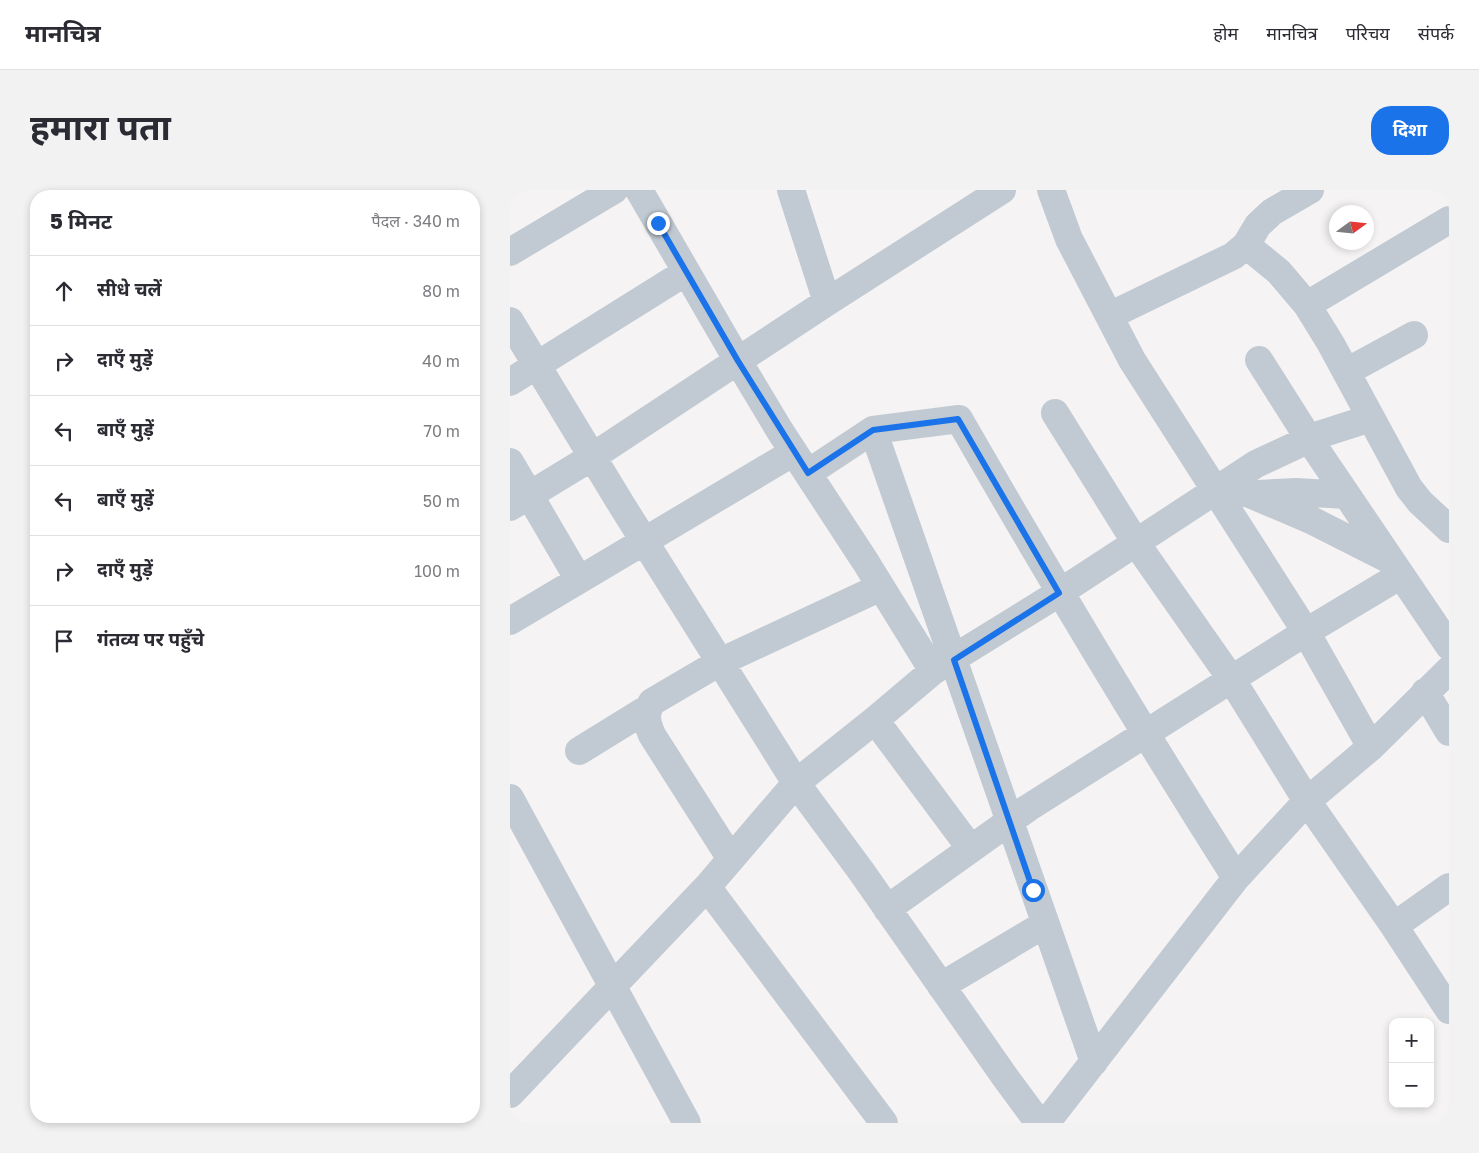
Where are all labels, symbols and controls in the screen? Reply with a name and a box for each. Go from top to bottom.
text: मानचित्र [25,18,101,47]
text: होम [1213,22,1238,44]
text: मानचित्र [1266,22,1318,44]
text: परिचय [1346,22,1390,44]
text: संपर्क [1418,22,1454,44]
text: हमारा पता [30,106,171,148]
button: दिशा [1371,106,1449,155]
north arrow [1329,205,1374,250]
text: 5 मिनट [50,208,112,234]
text: पैदल · 340 m [372,211,460,231]
route end [647,212,670,235]
icon: ahead [50,277,78,305]
text: सीधे चलें [97,277,162,300]
text: 80 m [422,281,460,301]
icon: right [50,347,78,375]
text: दाएँ मुड़ें [97,347,153,370]
text: 40 m [422,351,460,371]
icon: left [50,417,78,445]
text: बाएँ मुड़ें [97,417,154,440]
text: 70 m [423,421,460,441]
icon: left [50,487,78,515]
text: बाएँ मुड़ें [97,487,154,510]
text: 50 m [423,491,460,511]
icon: right [50,557,78,585]
text: दाएँ मुड़ें [97,557,153,580]
text: 100 m [414,561,460,581]
icon: arrive [50,627,78,655]
text: गंतव्य पर पहुँचे [97,627,204,650]
route start [1022,879,1045,902]
map controls [1389,1018,1434,1108]
button: + [1389,1018,1434,1063]
button: − [1389,1063,1434,1108]

